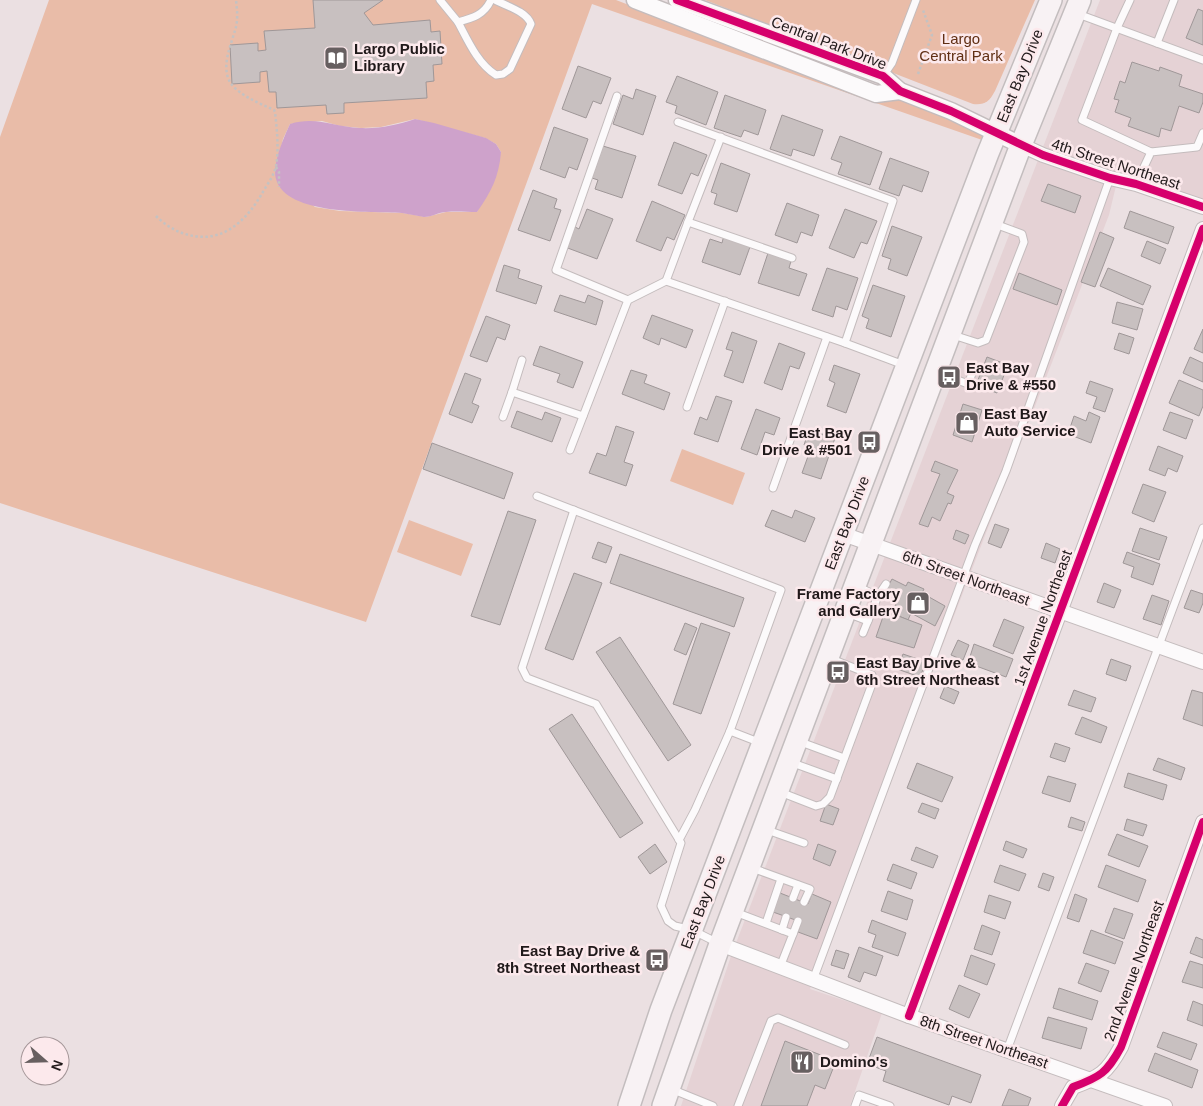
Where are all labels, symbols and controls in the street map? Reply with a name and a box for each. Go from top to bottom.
street label: Central Park Drive [769,13,889,72]
street label: East Bay Drive [993,27,1046,125]
park label: Largo Central Park [919,30,1003,64]
place label: Largo Public Library [354,40,445,74]
library icon: Largo Public Library [323,45,349,71]
street label: 4th Street Northeast [1050,135,1183,193]
place label: East Bay Drive & #550 [966,359,1056,393]
bus stop icon: East Bay Drive & #550 [936,364,962,390]
place label: East Bay Auto Service [984,405,1076,439]
shop icon: East Bay Auto Service [954,410,980,436]
place label: East Bay Drive & #501 [762,424,853,458]
bus stop icon: East Bay Drive & #501 [856,429,882,455]
street label: East Bay Drive [821,473,872,572]
street label: 6th Street Northeast [900,547,1033,609]
street label: 1st Avenue Northeast [1010,547,1075,688]
place label: Frame Factory and Gallery [797,585,901,619]
shop icon: Frame Factory and Gallery [905,590,931,616]
place label: East Bay Drive & 6th Street Northeast [856,654,999,688]
bus stop icon: East Bay Drive & 6th Street Northeast [825,659,851,685]
street label: East Bay Drive [677,852,728,951]
street label: 2nd Avenue Northeast [1100,898,1167,1043]
place label: East Bay Drive & 8th Street Northeast [497,942,640,976]
bus stop icon: East Bay Drive & 8th Street Northeast [644,947,670,973]
street label: 8th Street Northeast [918,1012,1051,1072]
north arrow [20,1036,70,1086]
restaurant icon: Domino's [789,1049,815,1075]
place label: Domino's [820,1053,888,1070]
text: N [48,1058,66,1073]

